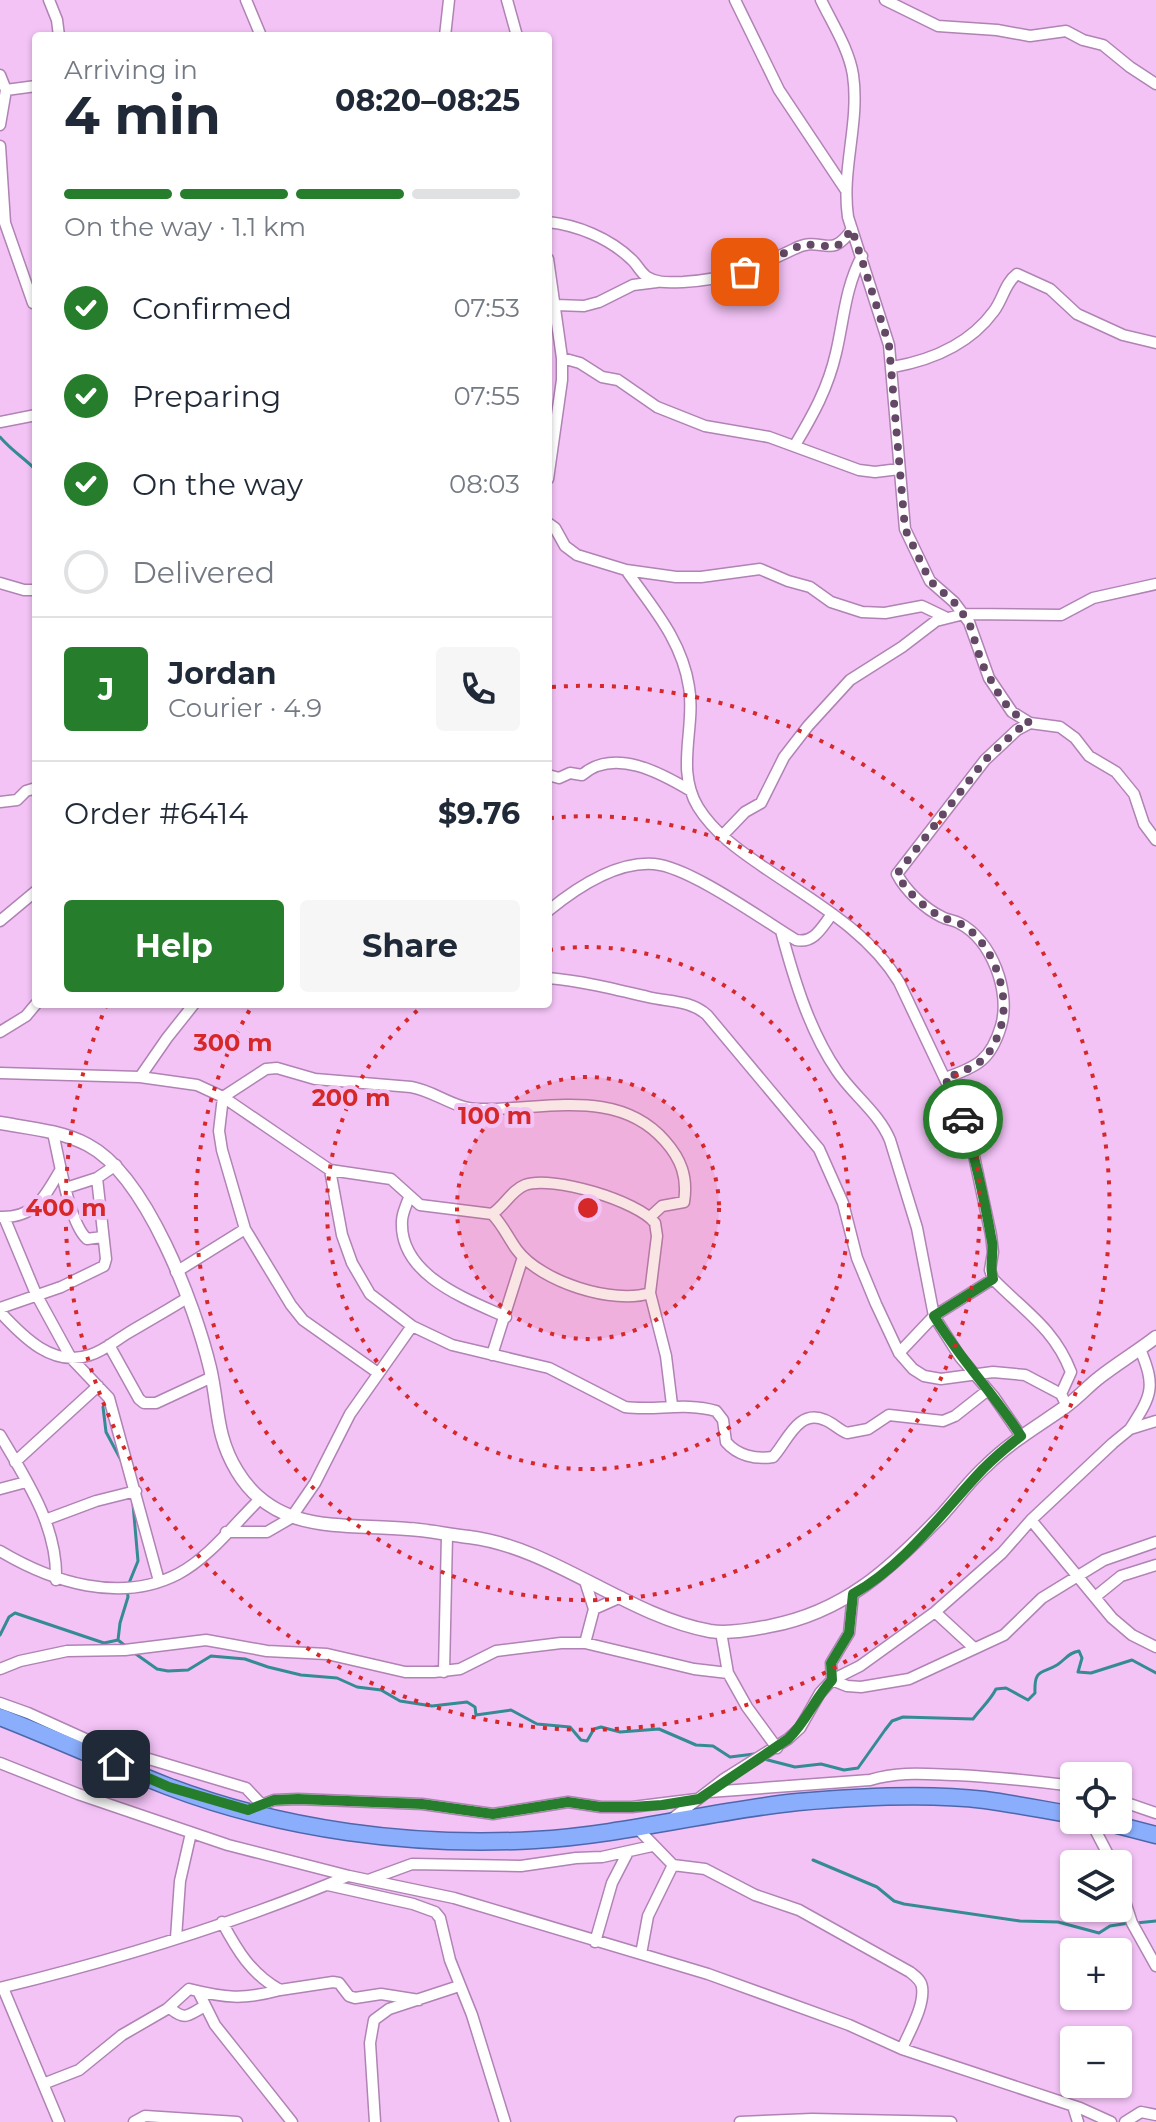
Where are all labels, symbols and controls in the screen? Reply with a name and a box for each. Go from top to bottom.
text: Arriving in [64,54,198,86]
text: 08:20–08:25 [335,82,520,119]
text: 4 min [64,84,221,147]
text: On the way · 1.1 km [64,211,306,243]
pin [711,238,779,306]
icon: bag [723,250,767,294]
icon: check [64,286,108,330]
text: Confirmed [132,290,292,327]
text: 07:53 [453,292,520,324]
icon: check [64,374,108,418]
text: Preparing [132,378,281,415]
text: 07:55 [453,380,520,412]
icon: check [64,462,108,506]
text: On the way [132,466,303,503]
text: 08:03 [449,468,520,500]
text: Delivered [132,554,275,591]
button: phone [436,647,520,731]
text: Jordan [168,655,277,692]
text: J [98,671,114,708]
text: Courier · 4.9 [168,692,322,724]
text: Order #6414 [64,795,248,832]
text: $9.76 [438,795,520,832]
button: Help [64,900,284,992]
button: Share [300,900,520,992]
text: 300 m [193,1028,272,1057]
courier [923,1079,1003,1159]
text: 200 m [312,1083,390,1112]
icon: car [941,1097,985,1141]
text: 100 m [458,1101,532,1130]
text: 400 m [25,1193,107,1222]
centre of rings [574,1194,602,1222]
pin [82,1730,150,1798]
icon: home [94,1742,138,1786]
map controls [1060,1762,1132,2098]
button: locate [1060,1762,1132,1834]
button: layers [1060,1850,1132,1922]
button: + [1060,1938,1132,2010]
button: − [1060,2026,1132,2098]

